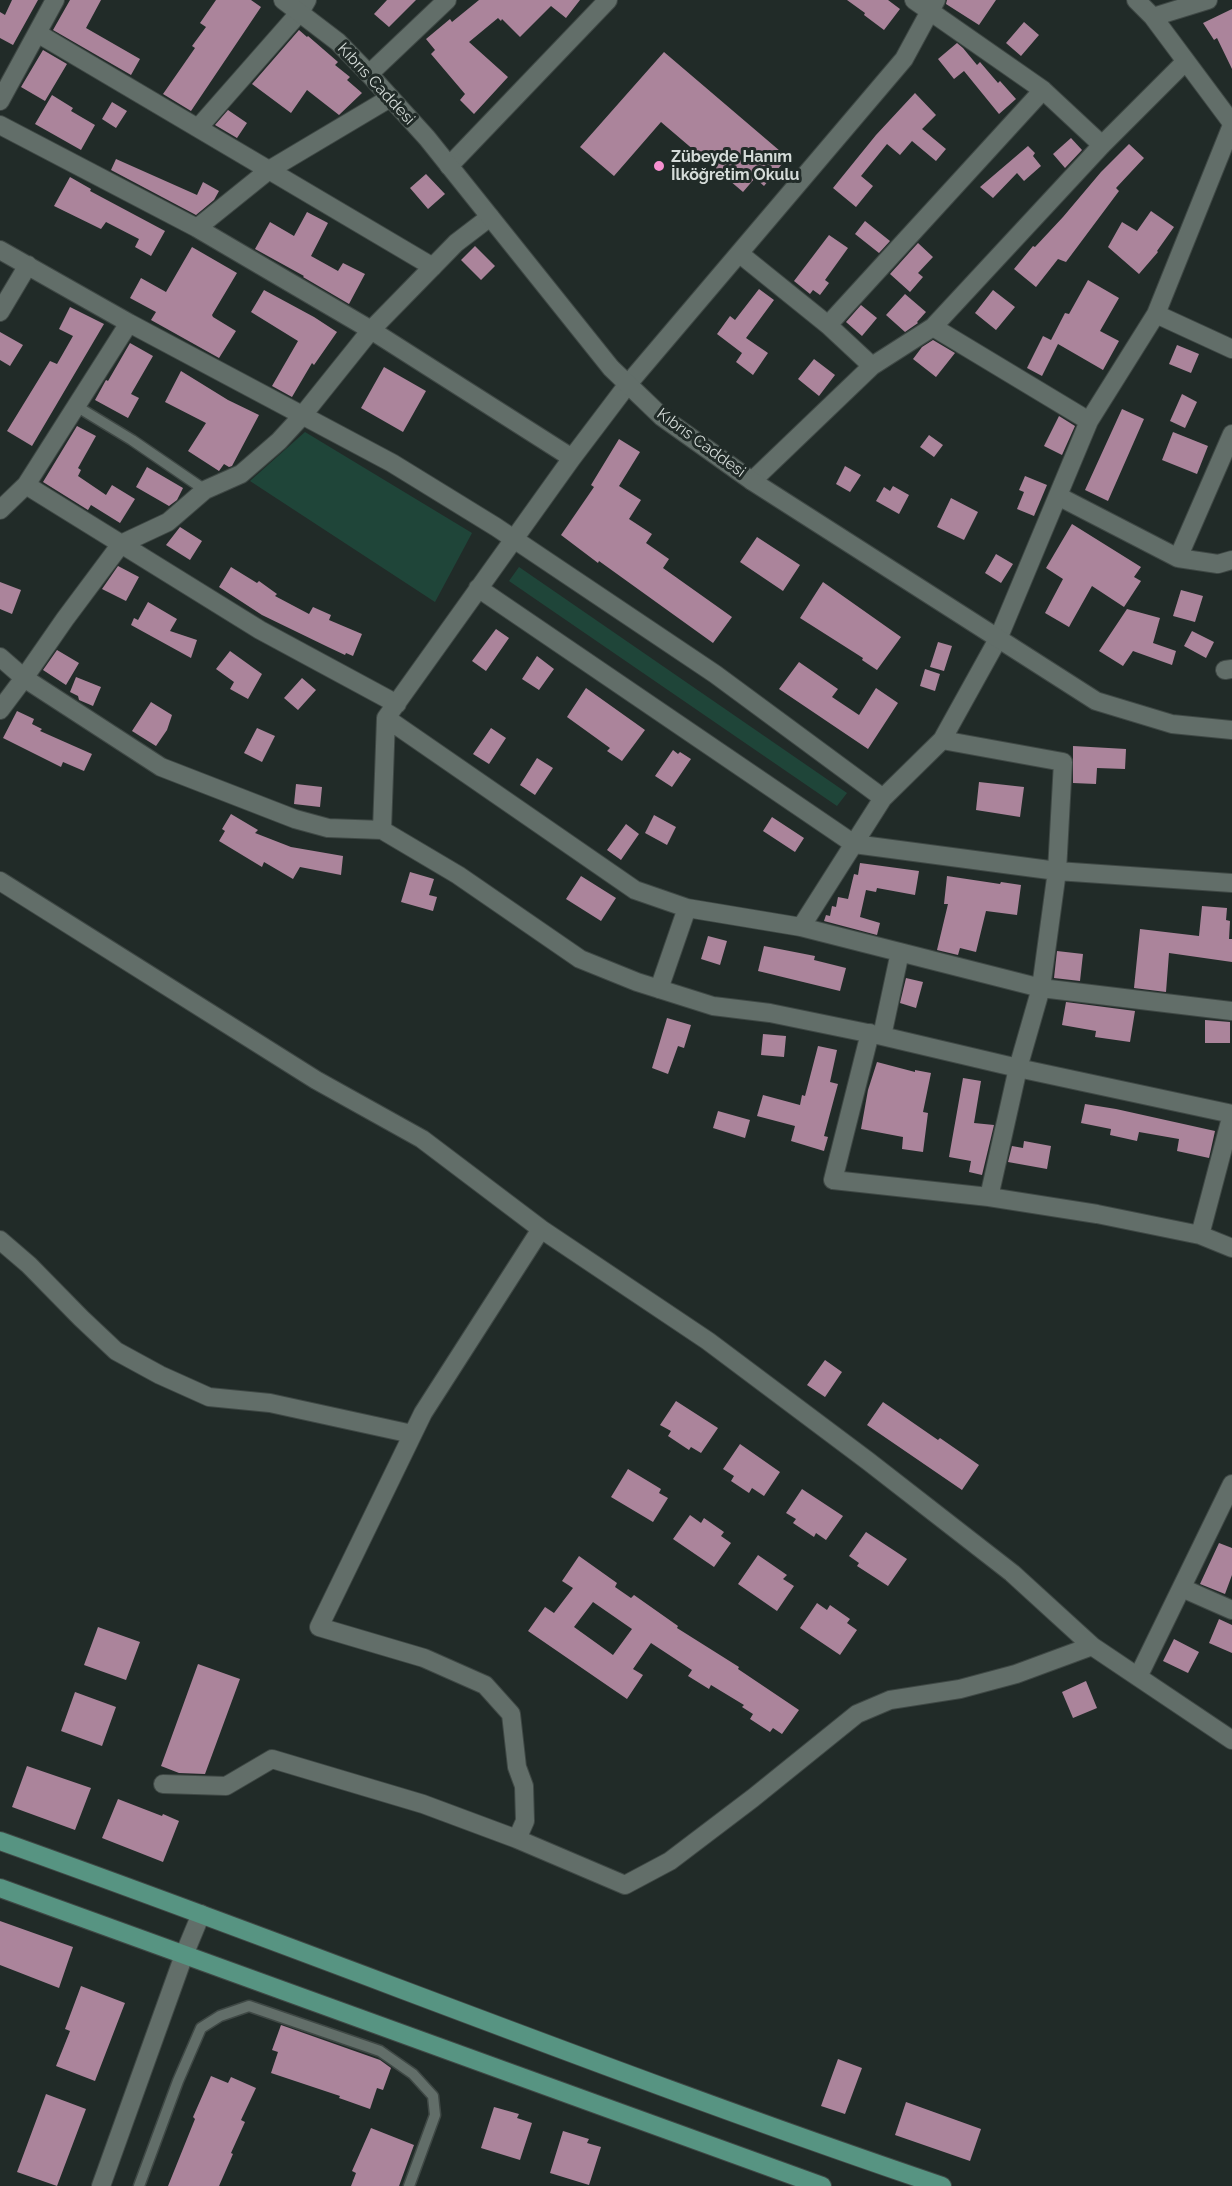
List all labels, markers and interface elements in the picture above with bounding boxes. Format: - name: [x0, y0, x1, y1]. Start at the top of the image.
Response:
- street label: Kıbrıs Caddesi: [333, 39, 419, 129]
- place label: Zübeyde Hanım İlköğretim Okulu: [671, 147, 799, 185]
- marker: Zübeyde Hanım İlköğretim Okulu: [652, 159, 666, 173]
- street label: Kıbrıs Caddesi: [653, 404, 749, 482]

